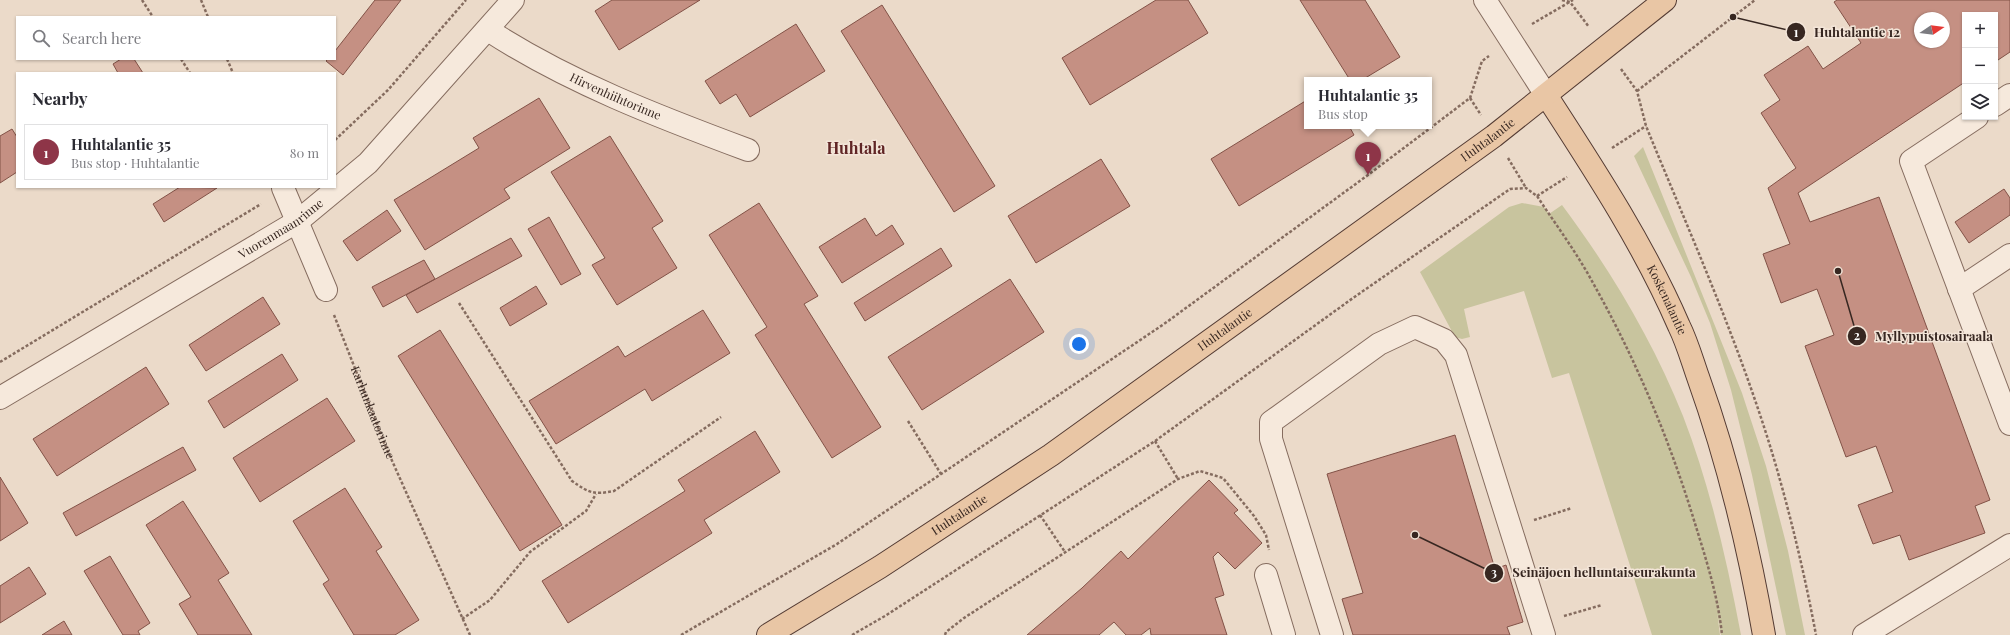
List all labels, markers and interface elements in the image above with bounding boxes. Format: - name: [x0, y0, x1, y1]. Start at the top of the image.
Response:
- north arrow: [1914, 12, 1950, 48]
- map controls: [1962, 12, 1998, 120]
- button: +: [1962, 12, 1998, 48]
- search box: [16, 16, 336, 60]
- callout: Huhtalantie 12: [1786, 20, 1908, 45]
- text: Huhtalantie 12: [1814, 23, 1900, 40]
- text: 1: [1794, 24, 1799, 40]
- icon: search: [30, 27, 52, 49]
- text: Search here: [62, 28, 141, 48]
- button: −: [1962, 48, 1998, 84]
- street label: Hirvenhiihtorinne: [567, 69, 664, 123]
- popup: [1304, 77, 1432, 129]
- button: layers: [1962, 84, 1998, 120]
- text: Huhtalantie 35: [1318, 85, 1418, 105]
- text: Nearby: [32, 87, 87, 109]
- text: Bus stop: [1318, 105, 1368, 122]
- street label: Huhtalantie: [1457, 114, 1518, 165]
- text: Huhtalantie 35: [71, 134, 171, 154]
- district label: Huhtala: [826, 137, 886, 158]
- pin: 1: [1355, 142, 1381, 175]
- text: 1: [44, 144, 48, 161]
- text: 80 m: [290, 144, 319, 161]
- text: Bus stop · Huhtalantie: [71, 154, 200, 171]
- street label: Vuorenmaanrinne: [234, 195, 326, 262]
- street label: Koskenalantie: [1644, 262, 1691, 337]
- street label: Huhtalantie: [1194, 304, 1255, 354]
- callout: Myllypuistosairaala: [1847, 324, 2001, 349]
- text: 2: [1854, 327, 1860, 343]
- text: Myllypuistosairaala: [1875, 327, 1993, 344]
- your location: [1069, 334, 1089, 354]
- street label: Karhunkaatorinne: [348, 363, 399, 461]
- street label: Huhtalantie: [928, 490, 990, 538]
- callout: Seinäjoen helluntaiseurakunta: [1484, 560, 1704, 585]
- text: Seinäjoen helluntaiseurakunta: [1512, 563, 1696, 580]
- text: 3: [1491, 564, 1497, 580]

